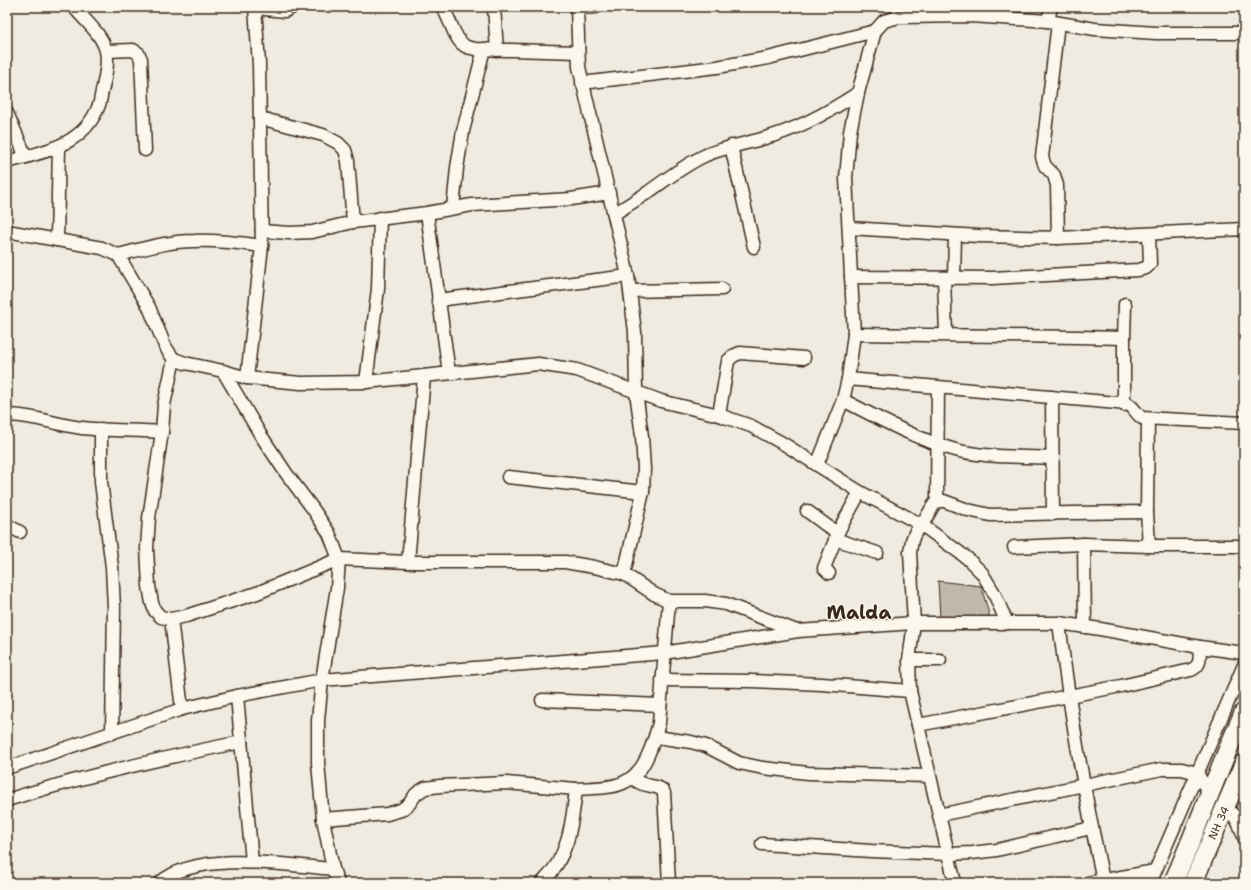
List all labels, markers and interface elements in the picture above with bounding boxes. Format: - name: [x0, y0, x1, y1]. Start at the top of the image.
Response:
- district label: Malda: [827, 600, 891, 625]
- street label: NH 34: [1205, 804, 1233, 842]

